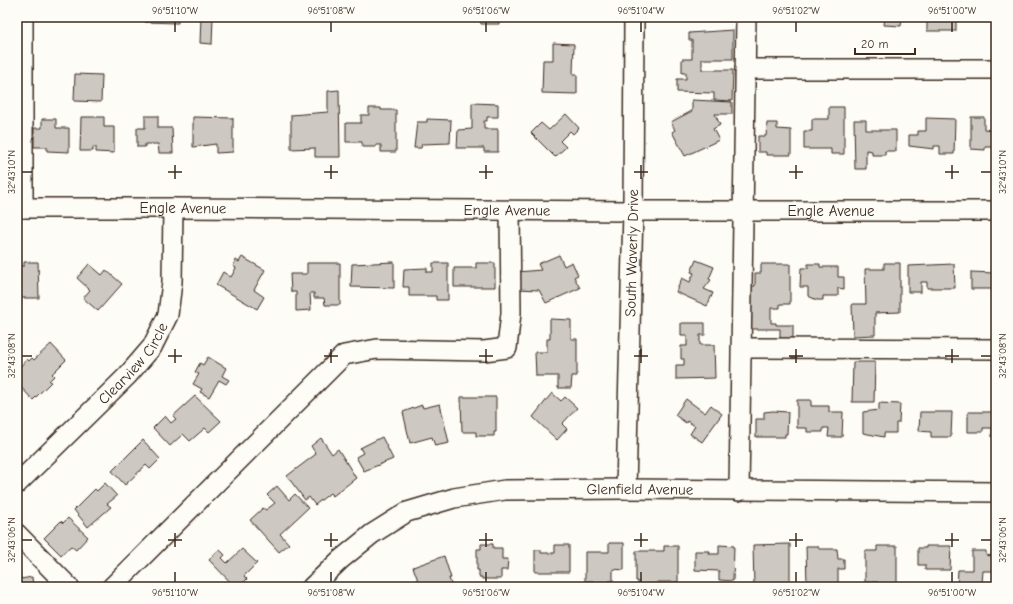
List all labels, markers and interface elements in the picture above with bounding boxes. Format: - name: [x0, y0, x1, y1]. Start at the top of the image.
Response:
- text: 96°51'10"W: [152, 5, 198, 17]
- text: 96°51'08"W: [307, 5, 355, 17]
- text: 96°51'06"W: [462, 5, 510, 17]
- text: 96°51'04"W: [618, 5, 665, 17]
- text: 96°51'02"W: [772, 5, 820, 17]
- text: 96°51'00"W: [928, 5, 976, 17]
- scale bar: [855, 30, 915, 56]
- text: 20 m: [861, 37, 889, 51]
- text: 32°43'10"N: [6, 150, 18, 194]
- text: 32°43'10"N: [997, 150, 1009, 194]
- street label: South Waverly Drive: [621, 189, 642, 317]
- street label: Engle Avenue: [140, 199, 227, 217]
- street label: Engle Avenue: [464, 201, 551, 219]
- street label: Engle Avenue: [788, 202, 875, 220]
- street label: Clearview Circle: [94, 319, 172, 408]
- text: 32°43'08"N: [6, 333, 18, 379]
- text: 32°43'08"N: [997, 333, 1009, 379]
- street label: Glenfield Avenue: [586, 480, 694, 499]
- text: 32°43'06"N: [6, 517, 18, 563]
- text: 32°43'06"N: [997, 517, 1009, 563]
- text: 96°51'10"W: [152, 587, 198, 599]
- text: 96°51'08"W: [307, 587, 355, 599]
- text: 96°51'06"W: [462, 587, 510, 599]
- text: 96°51'04"W: [618, 587, 665, 599]
- text: 96°51'02"W: [772, 587, 820, 599]
- text: 96°51'00"W: [928, 587, 976, 599]

